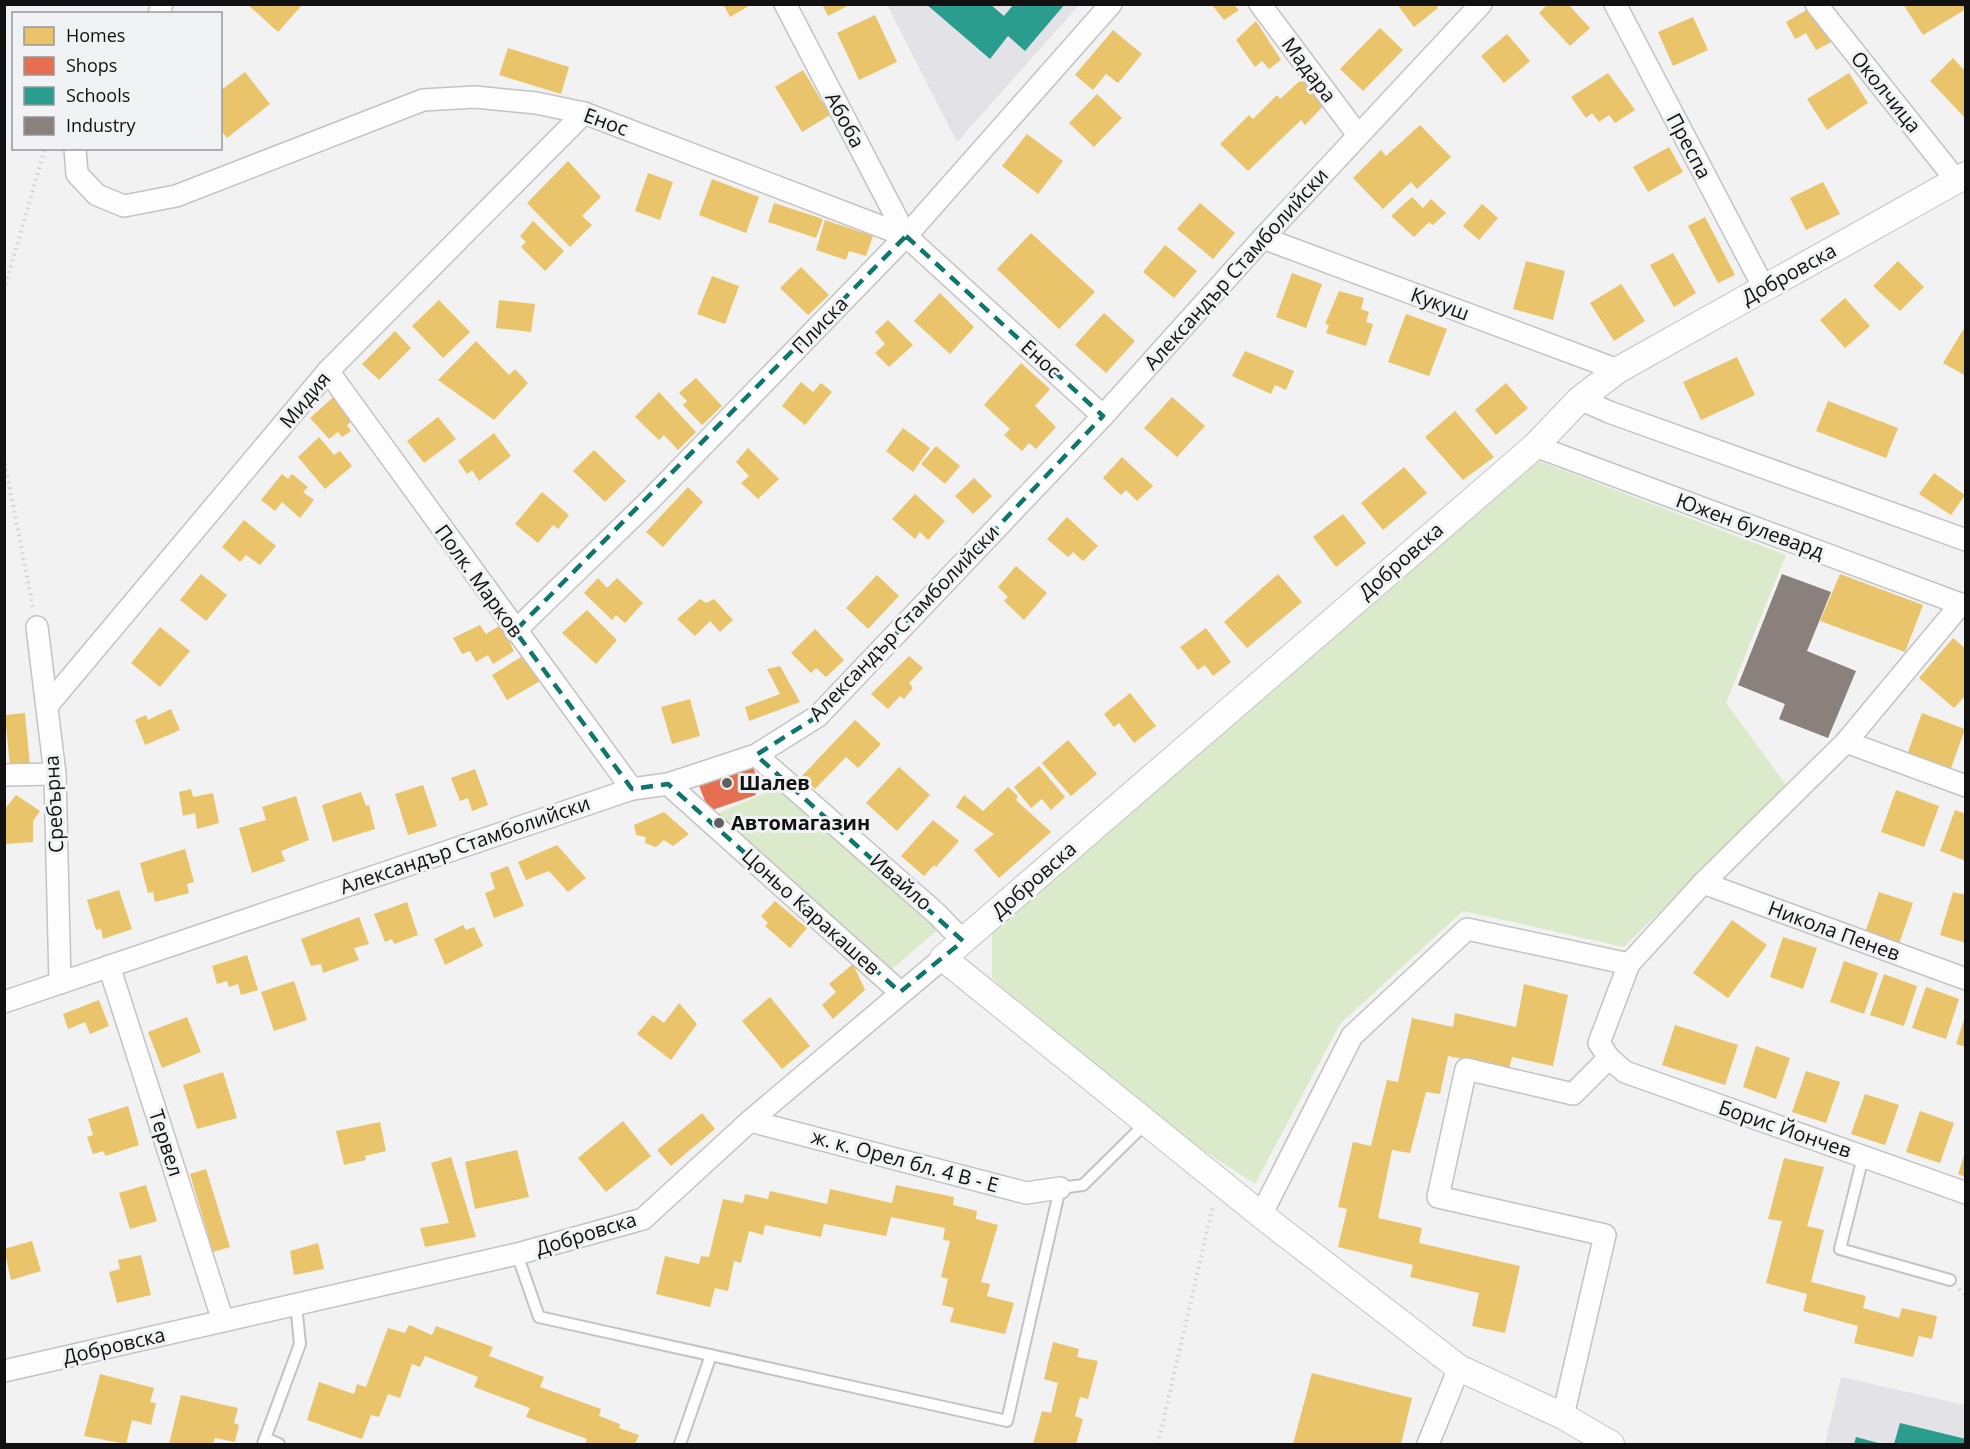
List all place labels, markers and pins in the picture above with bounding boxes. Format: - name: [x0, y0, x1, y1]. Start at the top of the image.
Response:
- place label: Шалев: [739, 769, 810, 796]
- marker: Шалев: [720, 776, 734, 790]
- place label: Автомагазин: [731, 809, 870, 836]
- marker: Автомагазин: [712, 816, 726, 830]

